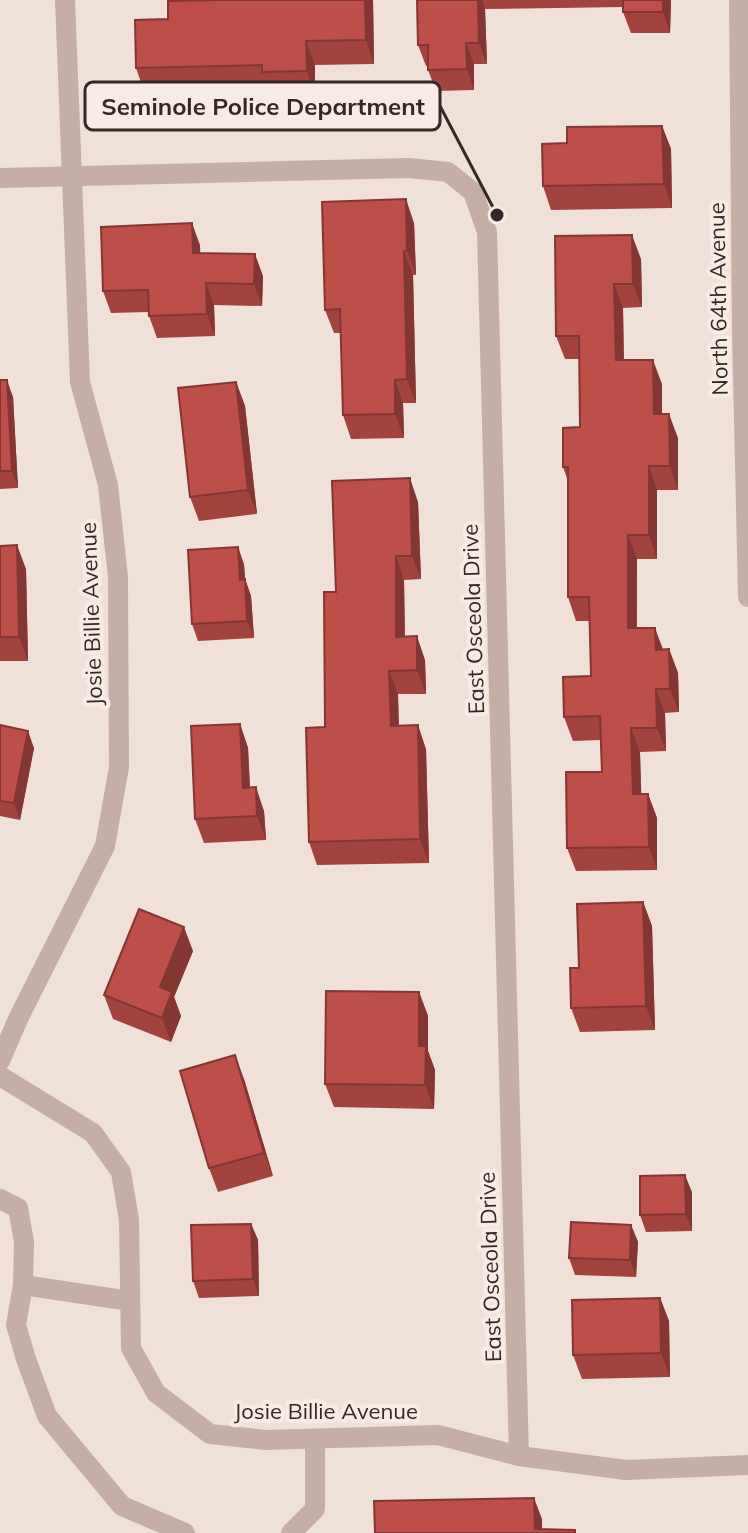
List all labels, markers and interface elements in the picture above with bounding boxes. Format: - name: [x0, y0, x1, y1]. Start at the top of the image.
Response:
- callout: Seminole Police Department: [85, 82, 440, 130]
- text: Seminole Police Department: [101, 91, 425, 121]
- street label: North 64th Avenue: [702, 202, 734, 396]
- street label: Josie Billie Avenue: [74, 522, 108, 706]
- street label: East Osceola Drive: [456, 523, 490, 715]
- street label: East Osceola Drive: [473, 1171, 507, 1363]
- street label: Josie Billie Avenue: [234, 1397, 418, 1425]

